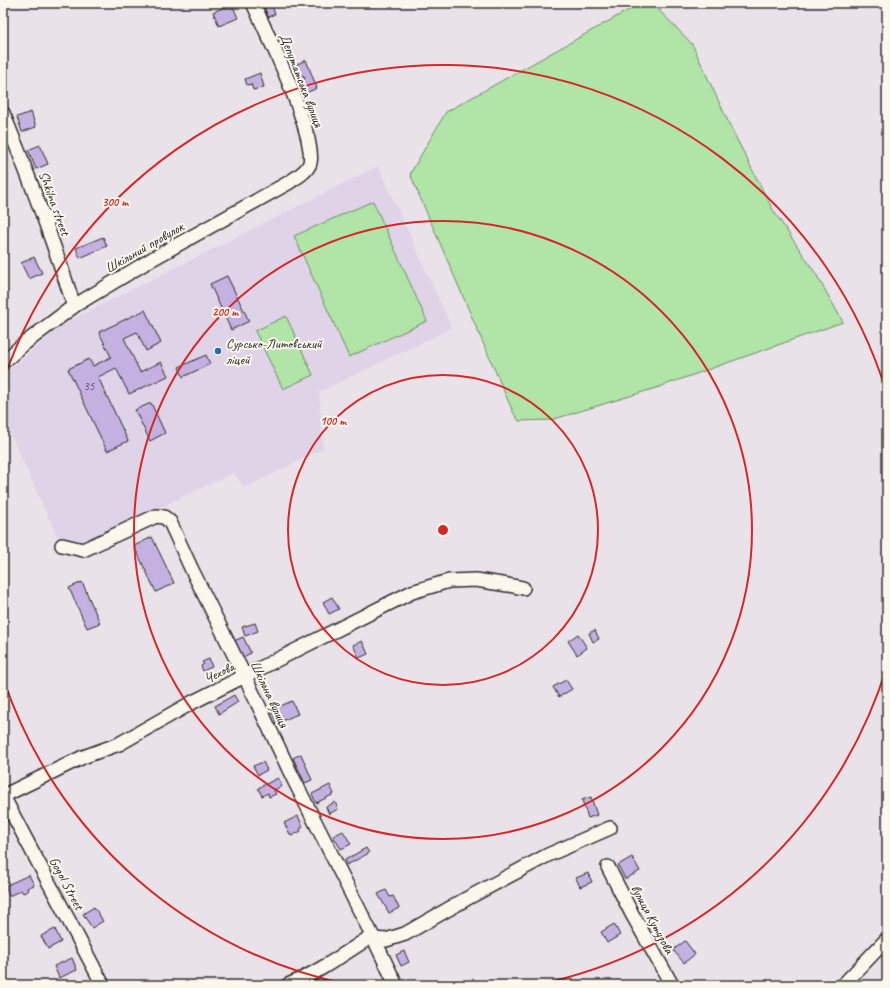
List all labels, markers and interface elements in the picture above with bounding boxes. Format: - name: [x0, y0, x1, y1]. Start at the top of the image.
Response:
- street label: Депутатська вулиця: [276, 31, 328, 130]
- street label: Shkilna street: [35, 169, 74, 239]
- text: 300 m: [102, 194, 129, 210]
- street label: Шкільний провулок: [102, 217, 188, 277]
- text: 200 m: [212, 304, 239, 320]
- place label: Сурсько-Литовський ліцей: [226, 335, 323, 368]
- marker: Сурсько-Литовський ліцей: [213, 346, 223, 356]
- house number: 35: [84, 378, 95, 394]
- text: 100 m: [320, 413, 347, 429]
- centre of rings: [436, 523, 450, 537]
- street label: Чехова: [201, 657, 238, 687]
- street label: Шкільна вулиця: [247, 658, 293, 731]
- street label: Gogol Street: [46, 854, 88, 914]
- street label: вулиця Кутузова: [627, 882, 678, 958]

